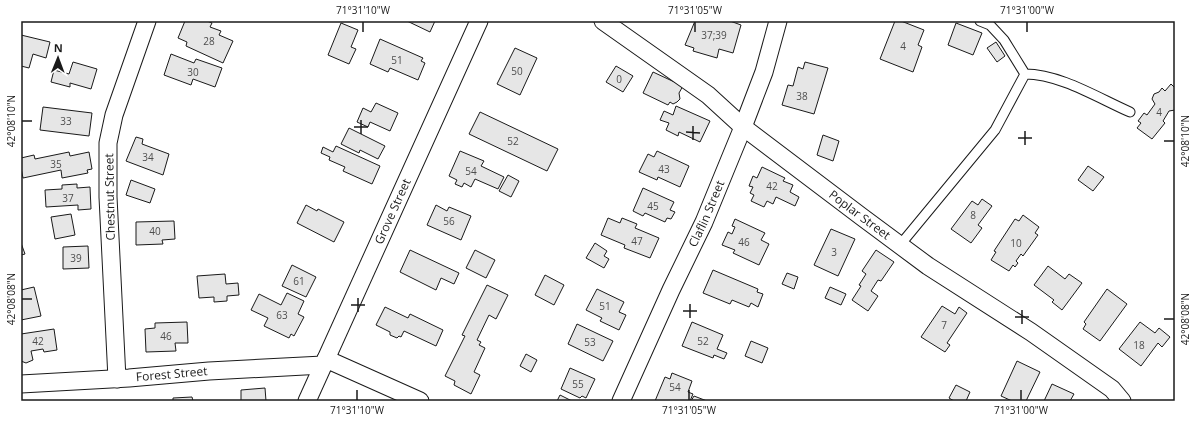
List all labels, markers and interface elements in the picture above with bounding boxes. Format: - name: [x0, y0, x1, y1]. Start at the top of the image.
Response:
- text: 71°31'10"W: [336, 3, 391, 17]
- text: 71°31'05"W: [668, 3, 723, 17]
- text: 71°31'00"W: [1000, 3, 1055, 17]
- house number: 37;39: [701, 28, 727, 42]
- house number: 28: [203, 34, 215, 48]
- north arrow: [38, 38, 78, 78]
- house number: 4: [900, 39, 906, 53]
- text: N: [54, 40, 63, 55]
- house number: 51: [391, 53, 403, 67]
- house number: 50: [511, 64, 523, 78]
- house number: 30: [187, 65, 199, 79]
- house number: 0: [616, 72, 622, 86]
- house number: 38: [796, 89, 808, 103]
- text: 42°08'10"N: [4, 95, 18, 147]
- house number: 4: [1156, 105, 1162, 119]
- house number: 33: [60, 114, 72, 128]
- text: 42°08'10"N: [1178, 115, 1192, 167]
- house number: 52: [507, 134, 519, 148]
- house number: 34: [142, 150, 154, 164]
- street label: Chestnut Street: [100, 153, 119, 241]
- house number: 35: [50, 157, 62, 171]
- house number: 43: [658, 162, 670, 176]
- house number: 54: [465, 164, 477, 178]
- street label: Grove Street: [370, 176, 415, 247]
- street label: Claflin Street: [684, 178, 728, 250]
- house number: 42: [766, 179, 778, 193]
- street label: Poplar Street: [826, 186, 894, 243]
- house number: 37: [62, 191, 74, 205]
- house number: 45: [647, 199, 659, 213]
- house number: 8: [970, 208, 976, 222]
- house number: 56: [443, 214, 455, 228]
- house number: 40: [149, 224, 161, 238]
- house number: 47: [631, 234, 643, 248]
- house number: 46: [738, 235, 750, 249]
- house number: 10: [1010, 236, 1022, 250]
- house number: 3: [831, 245, 837, 259]
- house number: 39: [70, 251, 82, 265]
- text: 42°08'08"N: [4, 273, 18, 325]
- house number: 61: [293, 274, 305, 288]
- text: 42°08'08"N: [1178, 293, 1192, 345]
- house number: 51: [599, 299, 611, 313]
- house number: 63: [276, 308, 288, 322]
- house number: 7: [941, 318, 947, 332]
- house number: 46: [160, 329, 172, 343]
- house number: 42: [32, 334, 44, 348]
- house number: 52: [697, 334, 709, 348]
- house number: 53: [584, 335, 596, 349]
- house number: 18: [1133, 338, 1145, 352]
- street label: Forest Street: [135, 362, 208, 385]
- house number: 55: [572, 377, 584, 391]
- house number: 54: [669, 380, 681, 394]
- text: 71°31'10"W: [330, 403, 385, 417]
- text: 71°31'05"W: [662, 403, 717, 417]
- text: 71°31'00"W: [994, 403, 1049, 417]

